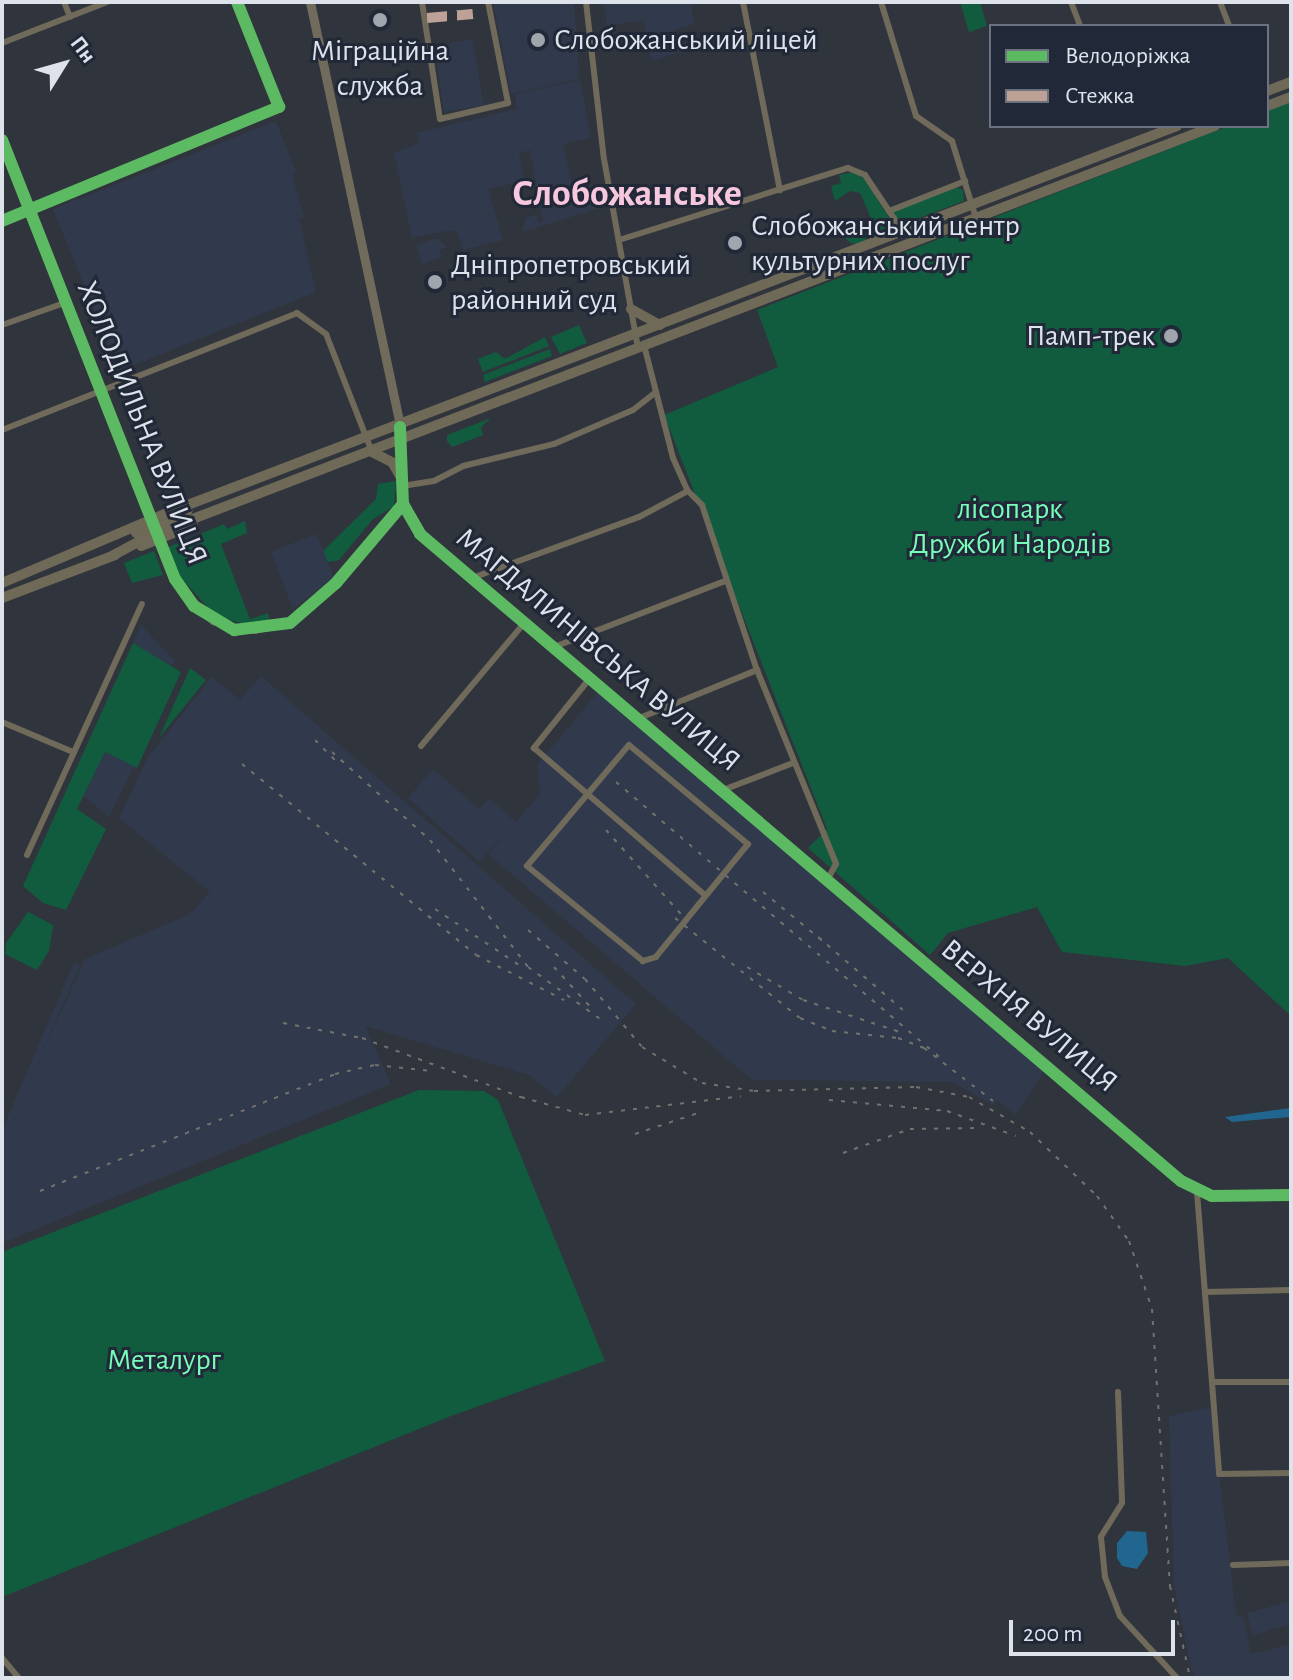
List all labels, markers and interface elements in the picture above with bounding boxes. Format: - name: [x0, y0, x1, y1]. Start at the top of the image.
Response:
- marker: Міграційна служба: [371, 11, 389, 29]
- place label: Слобожанський ліцей: [554, 22, 818, 58]
- north arrow: [24, 24, 104, 104]
- legend: [989, 24, 1269, 128]
- marker: Слобожанський ліцей: [529, 31, 547, 49]
- text: Пн: [66, 32, 100, 67]
- place label: Міграційна служба: [311, 33, 449, 104]
- text: Велодоріжка: [1065, 44, 1190, 68]
- text: Стежка: [1065, 84, 1134, 108]
- district label: Слобожанське: [512, 172, 742, 218]
- place label: Слобожанський центр культурних послуг: [751, 208, 1020, 278]
- marker: Слобожанський центр культурних послуг: [726, 234, 744, 252]
- place label: Дніпропетровський районний суд: [451, 247, 691, 318]
- marker: Дніпропетровський районний суд: [426, 273, 444, 291]
- street label: ХОЛОДИЛЬНА ВУЛИЦЯ: [69, 276, 215, 570]
- place label: Памп-трек: [1026, 318, 1155, 354]
- marker: Памп-трек: [1162, 327, 1180, 345]
- park label: лісопарк Дружби Народів: [909, 491, 1111, 562]
- street label: МАГДАЛИНІВСЬКА ВУЛИЦЯ: [448, 520, 748, 780]
- street label: ВЕРХНЯ ВУЛИЦЯ: [933, 932, 1125, 1100]
- park label: Металург: [107, 1342, 221, 1378]
- scale bar: [1013, 1604, 1179, 1654]
- text: 200 m: [1023, 1622, 1082, 1646]

